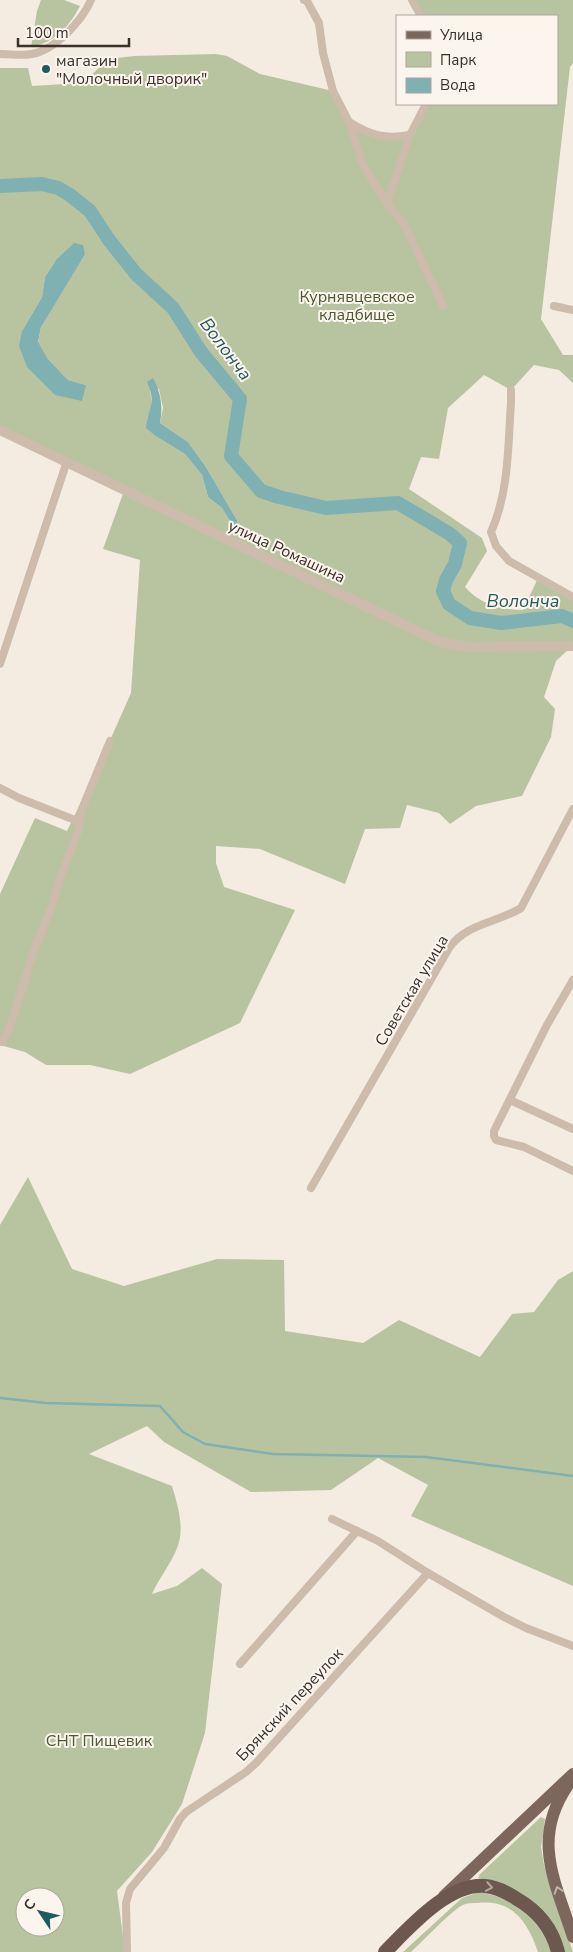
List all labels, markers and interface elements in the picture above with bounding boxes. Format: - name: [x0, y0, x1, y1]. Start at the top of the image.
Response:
- scale bar: [18, 15, 129, 47]
- legend: [396, 15, 558, 105]
- text: 100 m: [25, 23, 69, 43]
- text: Улица: [439, 25, 483, 45]
- place label: магазин "Молочный дворик": [56, 50, 207, 90]
- text: Парк: [440, 50, 476, 70]
- marker: магазин "Молочный дворик": [40, 63, 52, 75]
- text: Вода: [440, 75, 476, 95]
- park label: Курнявцевское кладбище: [299, 286, 415, 326]
- water label: Волонча: [194, 313, 258, 385]
- street label: улица Ромашина: [224, 515, 349, 589]
- water label: Волонча: [487, 589, 559, 613]
- street label: Советская улица: [370, 931, 454, 1050]
- street label: Брянский переулок: [231, 1643, 348, 1766]
- park label: СНТ Пищевик: [46, 1730, 153, 1752]
- one-way arrow: [484, 1882, 493, 1892]
- north arrow: [15, 1887, 65, 1937]
- one-way arrow: [554, 1887, 564, 1895]
- text: С: [19, 1895, 41, 1914]

